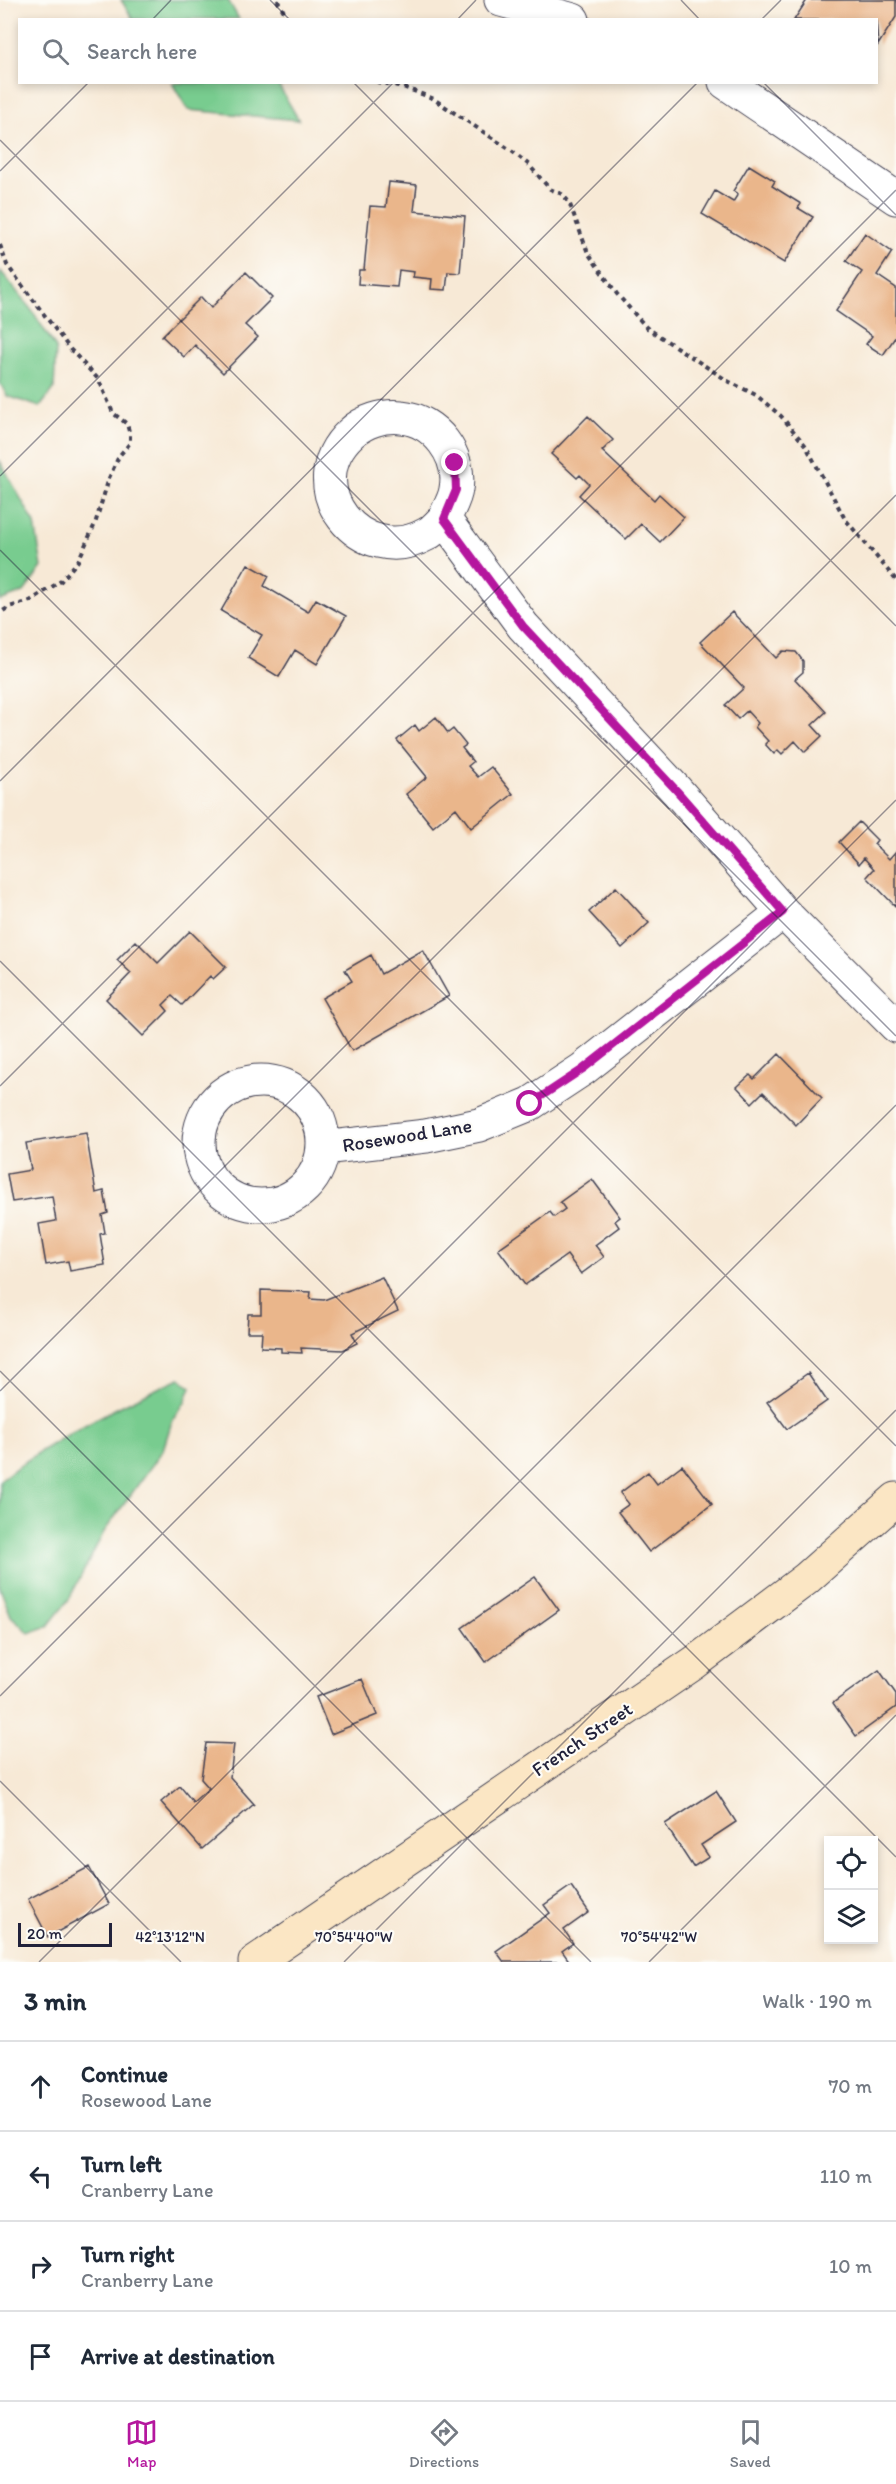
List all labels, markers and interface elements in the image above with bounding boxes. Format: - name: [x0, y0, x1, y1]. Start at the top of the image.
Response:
- search box: [18, 18, 878, 84]
- icon: search: [39, 35, 72, 68]
- text: Search here: [87, 38, 197, 65]
- route end: [441, 449, 467, 475]
- route start: [516, 1090, 542, 1116]
- street label: Rosewood Lane: [340, 1113, 474, 1157]
- street label: French Street: [527, 1697, 637, 1781]
- map controls: [824, 1836, 878, 1944]
- button: locate: [824, 1836, 878, 1890]
- button: layers: [824, 1890, 878, 1944]
- scale bar: [18, 1920, 112, 1948]
- text: 20 m: [27, 1924, 62, 1943]
- text: 42°13'12"N: [135, 1928, 205, 1946]
- text: 70°54'40"W: [315, 1928, 393, 1946]
- text: 70°54'42"W: [621, 1928, 697, 1946]
- text: 3 min: [24, 1985, 86, 2017]
- text: Walk · 190 m: [762, 1989, 872, 2013]
- text: Continue: [81, 2061, 168, 2088]
- icon: ahead: [24, 2070, 57, 2103]
- text: 70 m: [828, 2074, 872, 2098]
- text: Rosewood Lane: [81, 2088, 212, 2112]
- text: Turn left: [81, 2151, 162, 2178]
- icon: left: [24, 2160, 57, 2193]
- text: 110 m: [820, 2164, 872, 2188]
- text: Cranberry Lane: [81, 2178, 213, 2202]
- text: Turn right: [81, 2241, 175, 2268]
- icon: right: [24, 2250, 57, 2283]
- text: 10 m: [829, 2254, 872, 2278]
- text: Cranberry Lane: [81, 2268, 213, 2292]
- icon: arrive: [24, 2340, 57, 2373]
- text: Arrive at destination: [81, 2343, 275, 2370]
- tab: Map: [125, 2416, 158, 2471]
- tab: Directions: [409, 2416, 479, 2471]
- tab: Saved: [730, 2416, 771, 2471]

